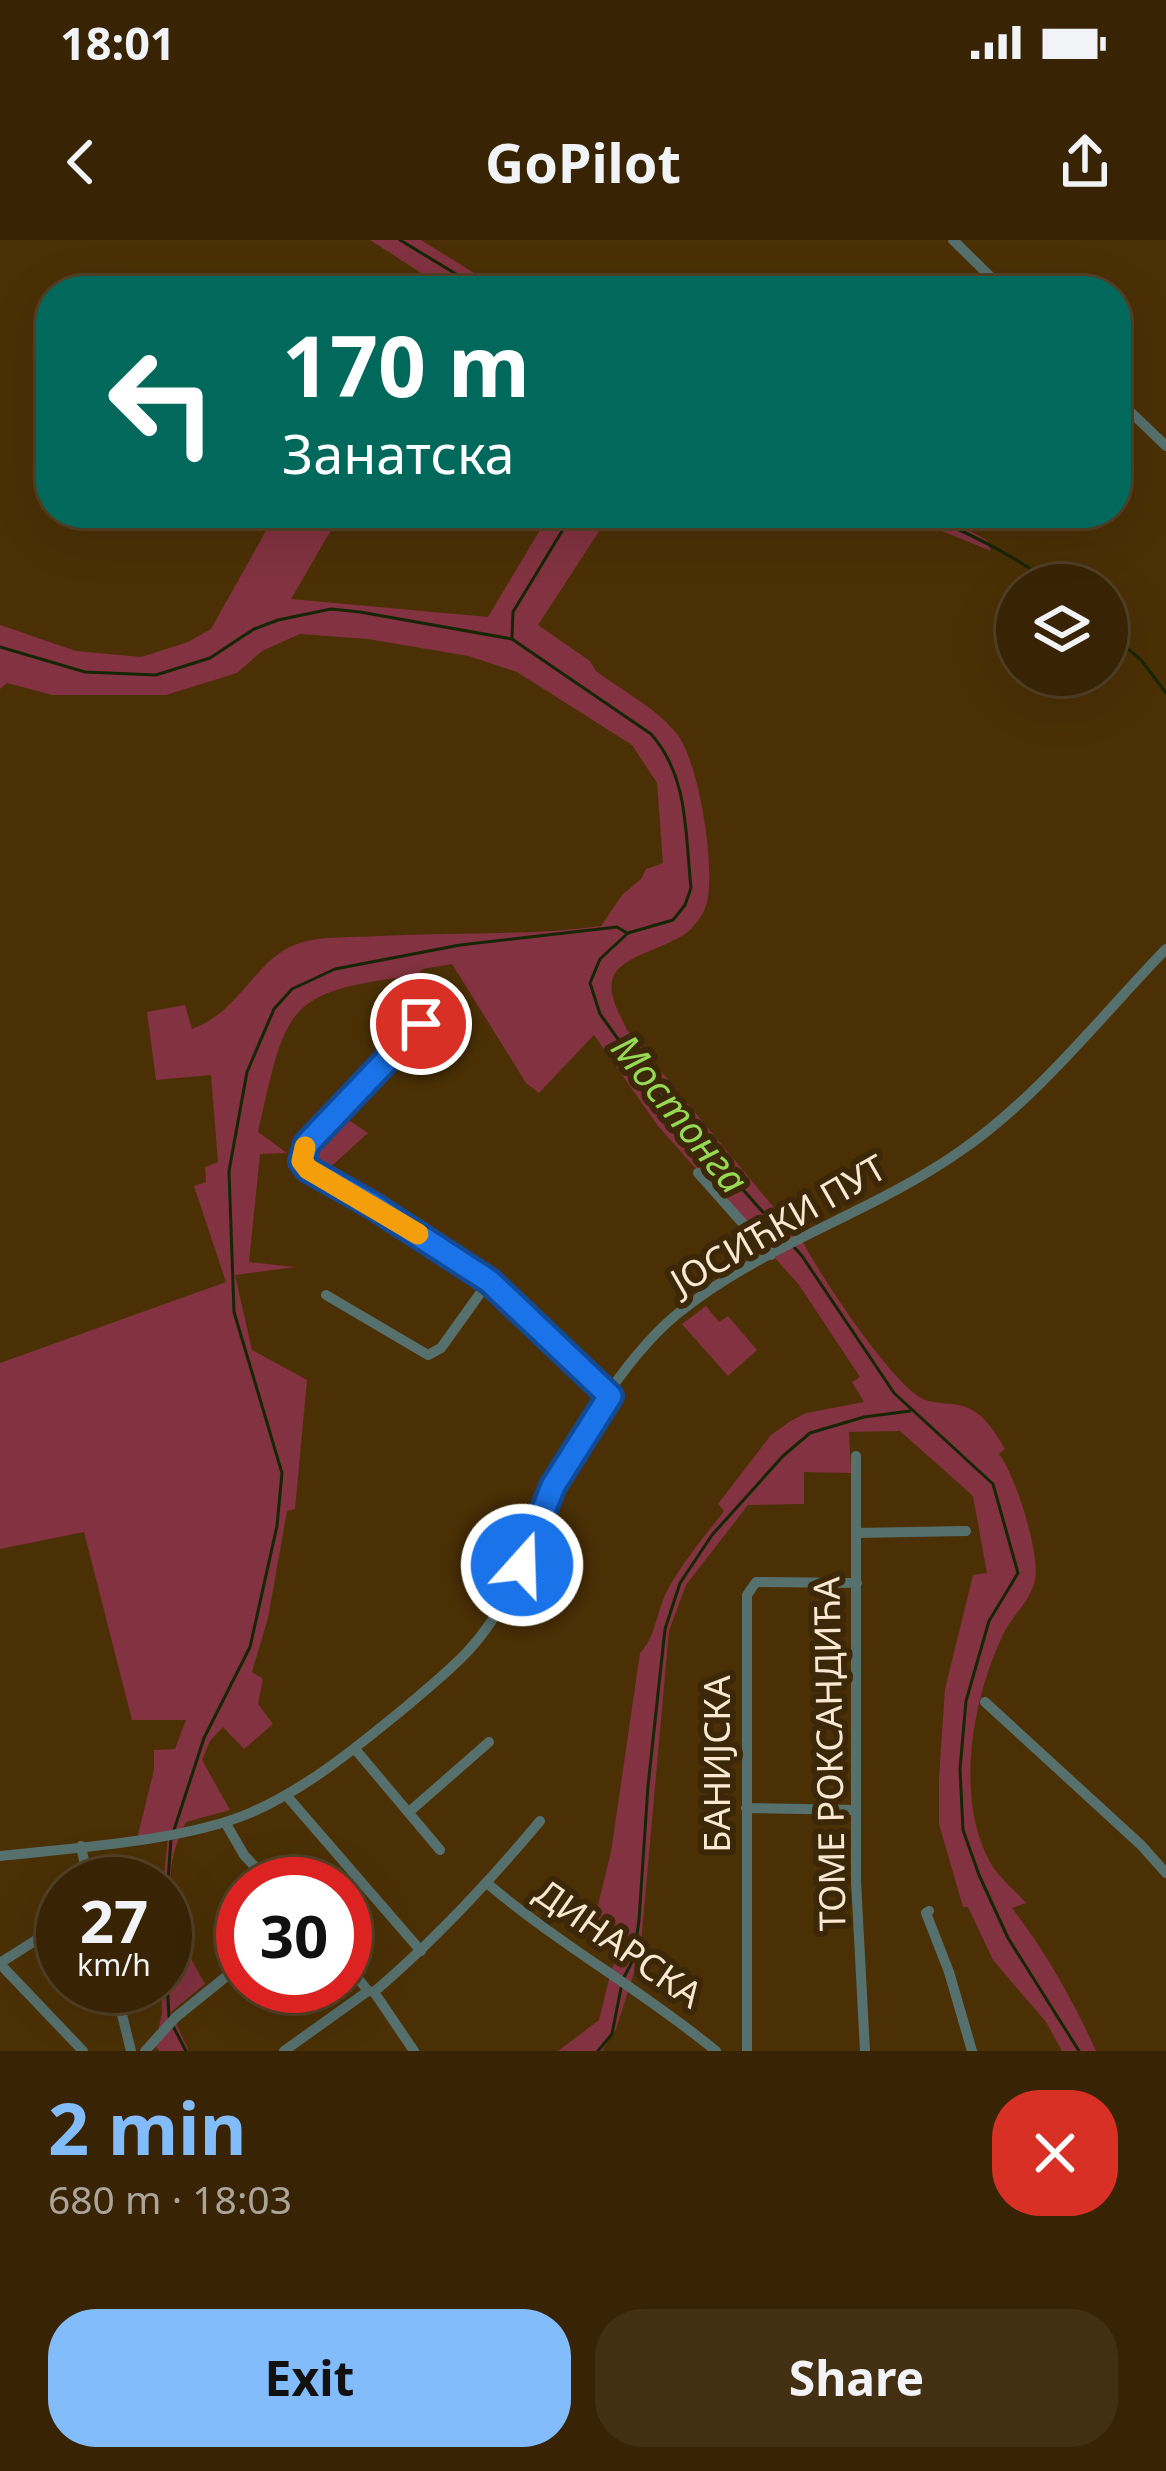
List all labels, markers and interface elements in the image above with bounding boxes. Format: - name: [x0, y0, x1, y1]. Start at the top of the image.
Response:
- text: 18:01: [60, 12, 176, 73]
- text: GoPilot: [485, 125, 681, 199]
- icon: back: [48, 129, 114, 195]
- icon: share: [1052, 129, 1118, 195]
- text: 170 m: [282, 307, 530, 422]
- icon: left: [84, 324, 240, 480]
- text: Занатска: [282, 416, 515, 490]
- map controls: [996, 564, 1128, 696]
- button: layers: [996, 564, 1128, 696]
- pin: [370, 973, 472, 1075]
- icon: arrive: [388, 991, 454, 1057]
- water label: Мостонга: [601, 1023, 761, 1203]
- street label: ЈОСИЋКИ ПУТ: [659, 1143, 895, 1307]
- position arrow: [459, 1502, 585, 1628]
- street label: ТОМЕ РОКСАНДИЋА: [801, 1576, 857, 1932]
- street label: БАНИЈСКА: [692, 1675, 741, 1853]
- speed limit sign: 30: [216, 1857, 372, 2013]
- street label: ДИНАРСКА: [526, 1867, 712, 2019]
- text: 27: [80, 1879, 148, 1961]
- text: km/h: [77, 1944, 151, 1985]
- text: 2 min: [48, 2078, 246, 2176]
- button: close: [992, 2090, 1118, 2216]
- text: 680 m · 18:03: [48, 2172, 292, 2225]
- button: Exit: [48, 2309, 571, 2447]
- button: Share: [595, 2309, 1118, 2447]

